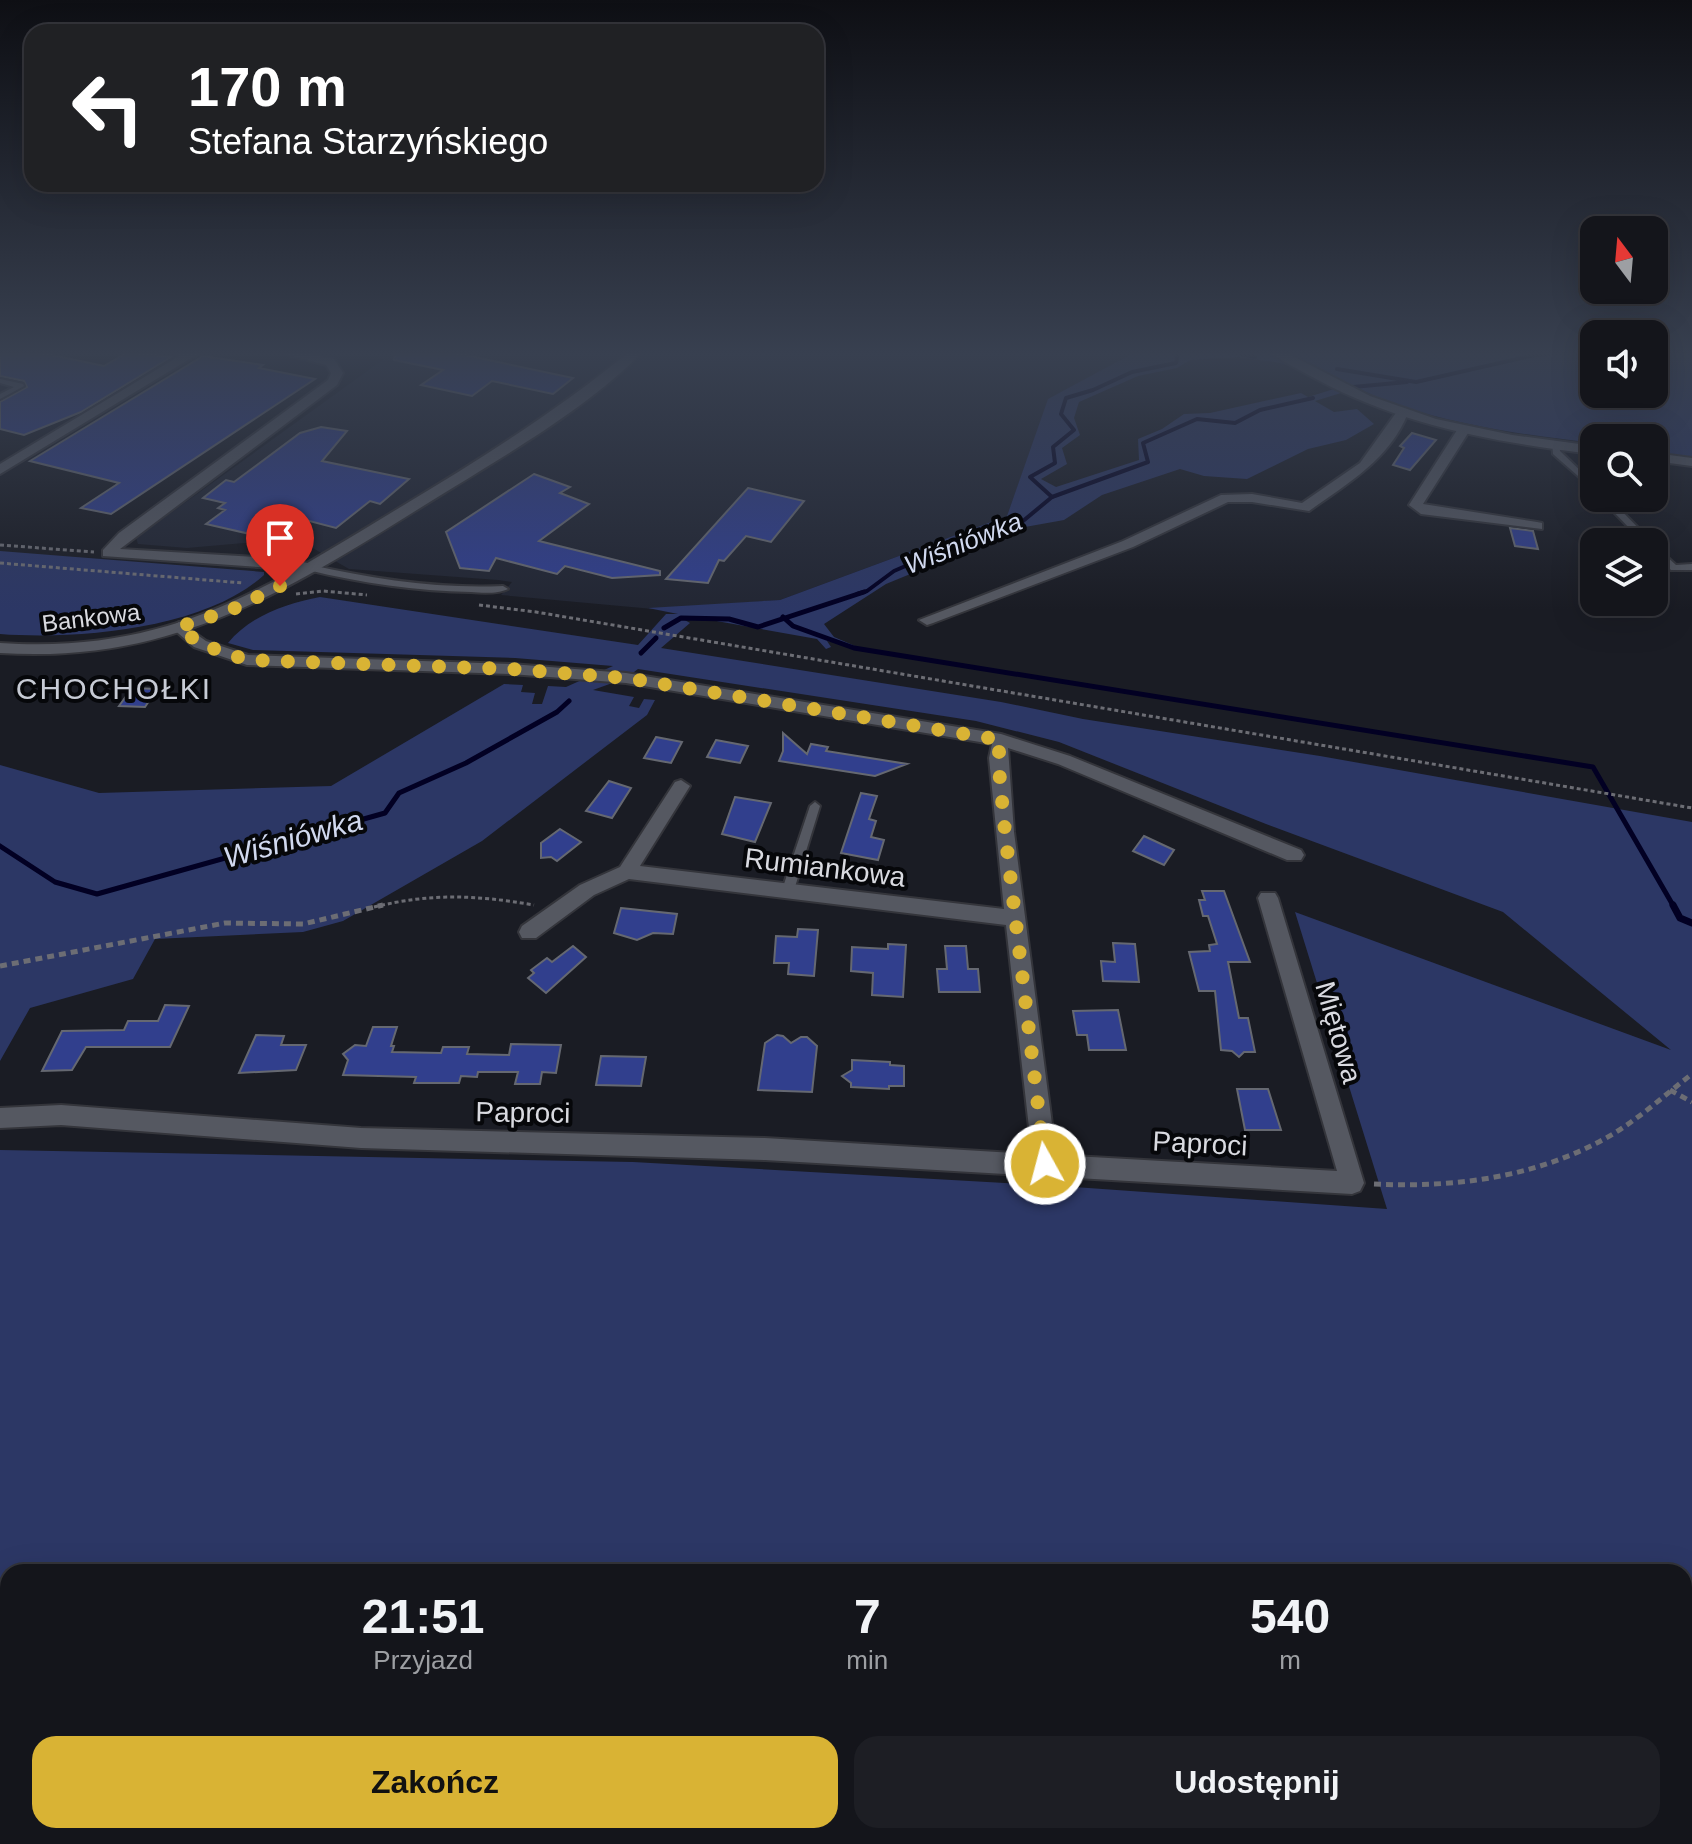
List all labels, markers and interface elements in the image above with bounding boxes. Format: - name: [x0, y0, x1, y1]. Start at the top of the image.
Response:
- text: 170 m: [188, 55, 347, 118]
- icon: left: [56, 56, 160, 160]
- text: Stefana Starzyńskiego: [188, 121, 548, 162]
- north arrow: [1580, 216, 1668, 304]
- map controls: [1580, 216, 1668, 616]
- button: sound: [1580, 320, 1668, 408]
- button: search: [1580, 424, 1668, 512]
- pin: [246, 504, 314, 586]
- water label: Wiśniówka: [900, 506, 1026, 580]
- icon: arrive: [258, 516, 302, 560]
- button: layers: [1580, 528, 1668, 616]
- street label: Bankowa: [40, 598, 142, 637]
- district label: CHOCHOŁKI: [16, 672, 212, 705]
- water label: Wiśniówka: [220, 803, 366, 874]
- street label: Rumiankowa: [743, 842, 908, 893]
- street label: Miętowa: [1309, 978, 1368, 1087]
- street label: Paproci: [475, 1096, 571, 1129]
- position arrow: [1003, 1122, 1087, 1206]
- street label: Paproci: [1152, 1126, 1248, 1161]
- text: 21:51: [362, 1590, 485, 1643]
- text: 7: [854, 1590, 881, 1643]
- text: 540: [1250, 1590, 1330, 1643]
- text: Przyjazd: [373, 1645, 473, 1675]
- text: min: [846, 1645, 888, 1675]
- text: m: [1279, 1645, 1301, 1675]
- button: Zakończ: [32, 1736, 838, 1828]
- button: Udostępnij: [854, 1736, 1660, 1828]

